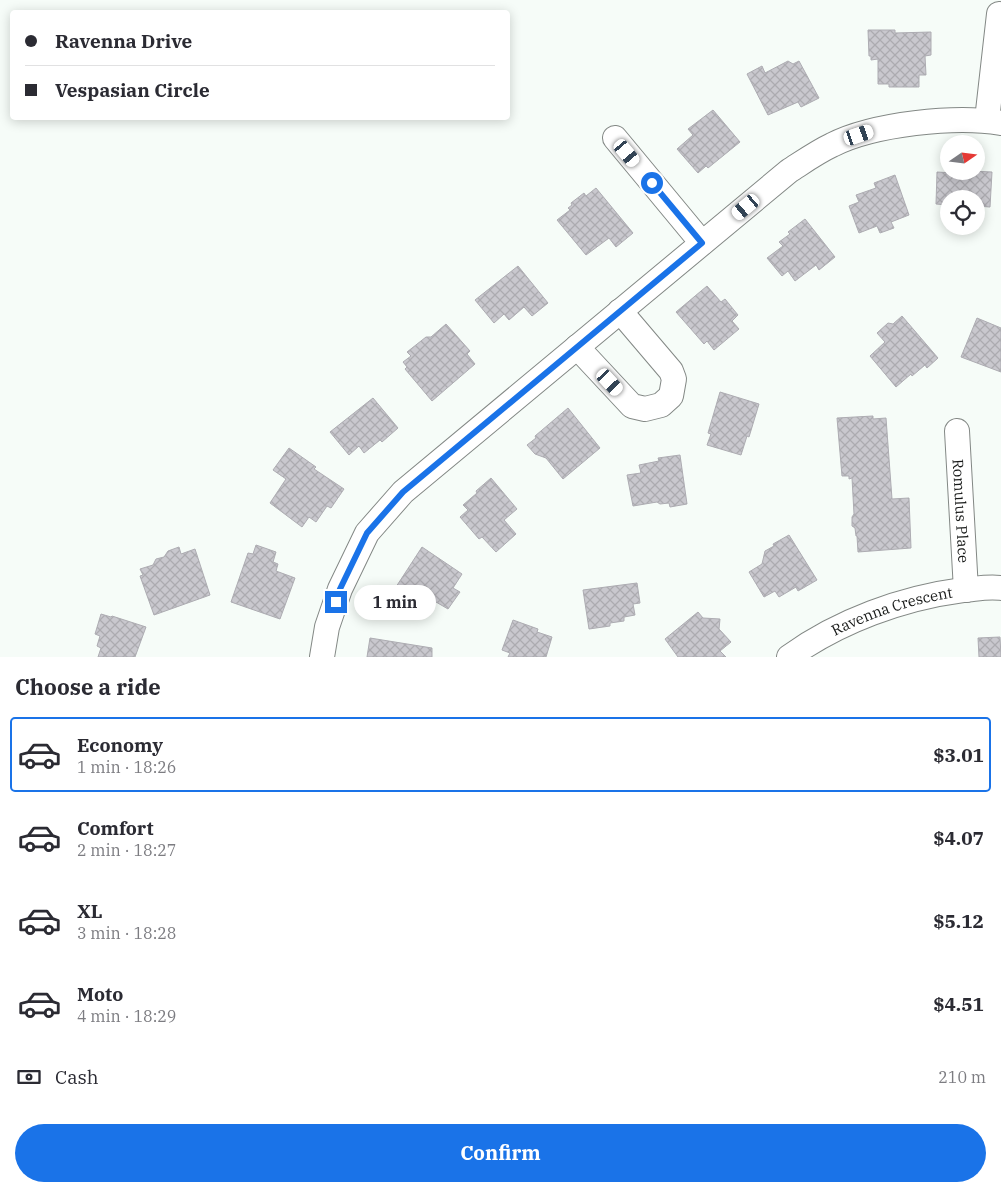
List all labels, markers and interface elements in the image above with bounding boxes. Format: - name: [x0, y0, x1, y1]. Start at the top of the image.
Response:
- text: Ravenna Drive: [55, 29, 192, 53]
- text: Vespasian Circle: [55, 78, 210, 102]
- car: [842, 123, 875, 147]
- north arrow: [940, 135, 985, 180]
- map controls: [940, 135, 985, 235]
- car: [611, 137, 642, 169]
- route start: [641, 172, 663, 194]
- button: locate: [940, 190, 985, 235]
- car: [729, 192, 762, 222]
- car: [594, 366, 625, 398]
- street label: Romulus Place: [949, 458, 974, 563]
- street label: Ravenna Crescent: [828, 582, 954, 639]
- callout: 1 min: [354, 584, 436, 620]
- route end: [325, 591, 347, 613]
- text: 1 min: [373, 592, 417, 612]
- text: Choose a ride: [15, 672, 161, 701]
- icon: car: [17, 732, 62, 777]
- text: Economy: [77, 733, 163, 757]
- text: $3.01: [933, 743, 984, 767]
- text: 1 min · 18:26: [77, 757, 176, 777]
- icon: car: [17, 815, 62, 860]
- text: Comfort: [77, 816, 154, 840]
- text: $4.07: [933, 826, 984, 850]
- text: 2 min · 18:27: [77, 840, 176, 860]
- icon: car: [17, 898, 62, 943]
- text: XL: [77, 899, 103, 923]
- text: $5.12: [933, 909, 984, 933]
- text: 3 min · 18:28: [77, 923, 176, 943]
- icon: car: [17, 981, 62, 1026]
- text: Moto: [77, 982, 123, 1006]
- text: $4.51: [933, 992, 984, 1016]
- text: 4 min · 18:29: [77, 1006, 176, 1026]
- icon: cash: [15, 1063, 43, 1091]
- text: Cash: [55, 1065, 99, 1089]
- text: 210 m: [938, 1067, 986, 1087]
- button: Confirm: [15, 1124, 986, 1182]

